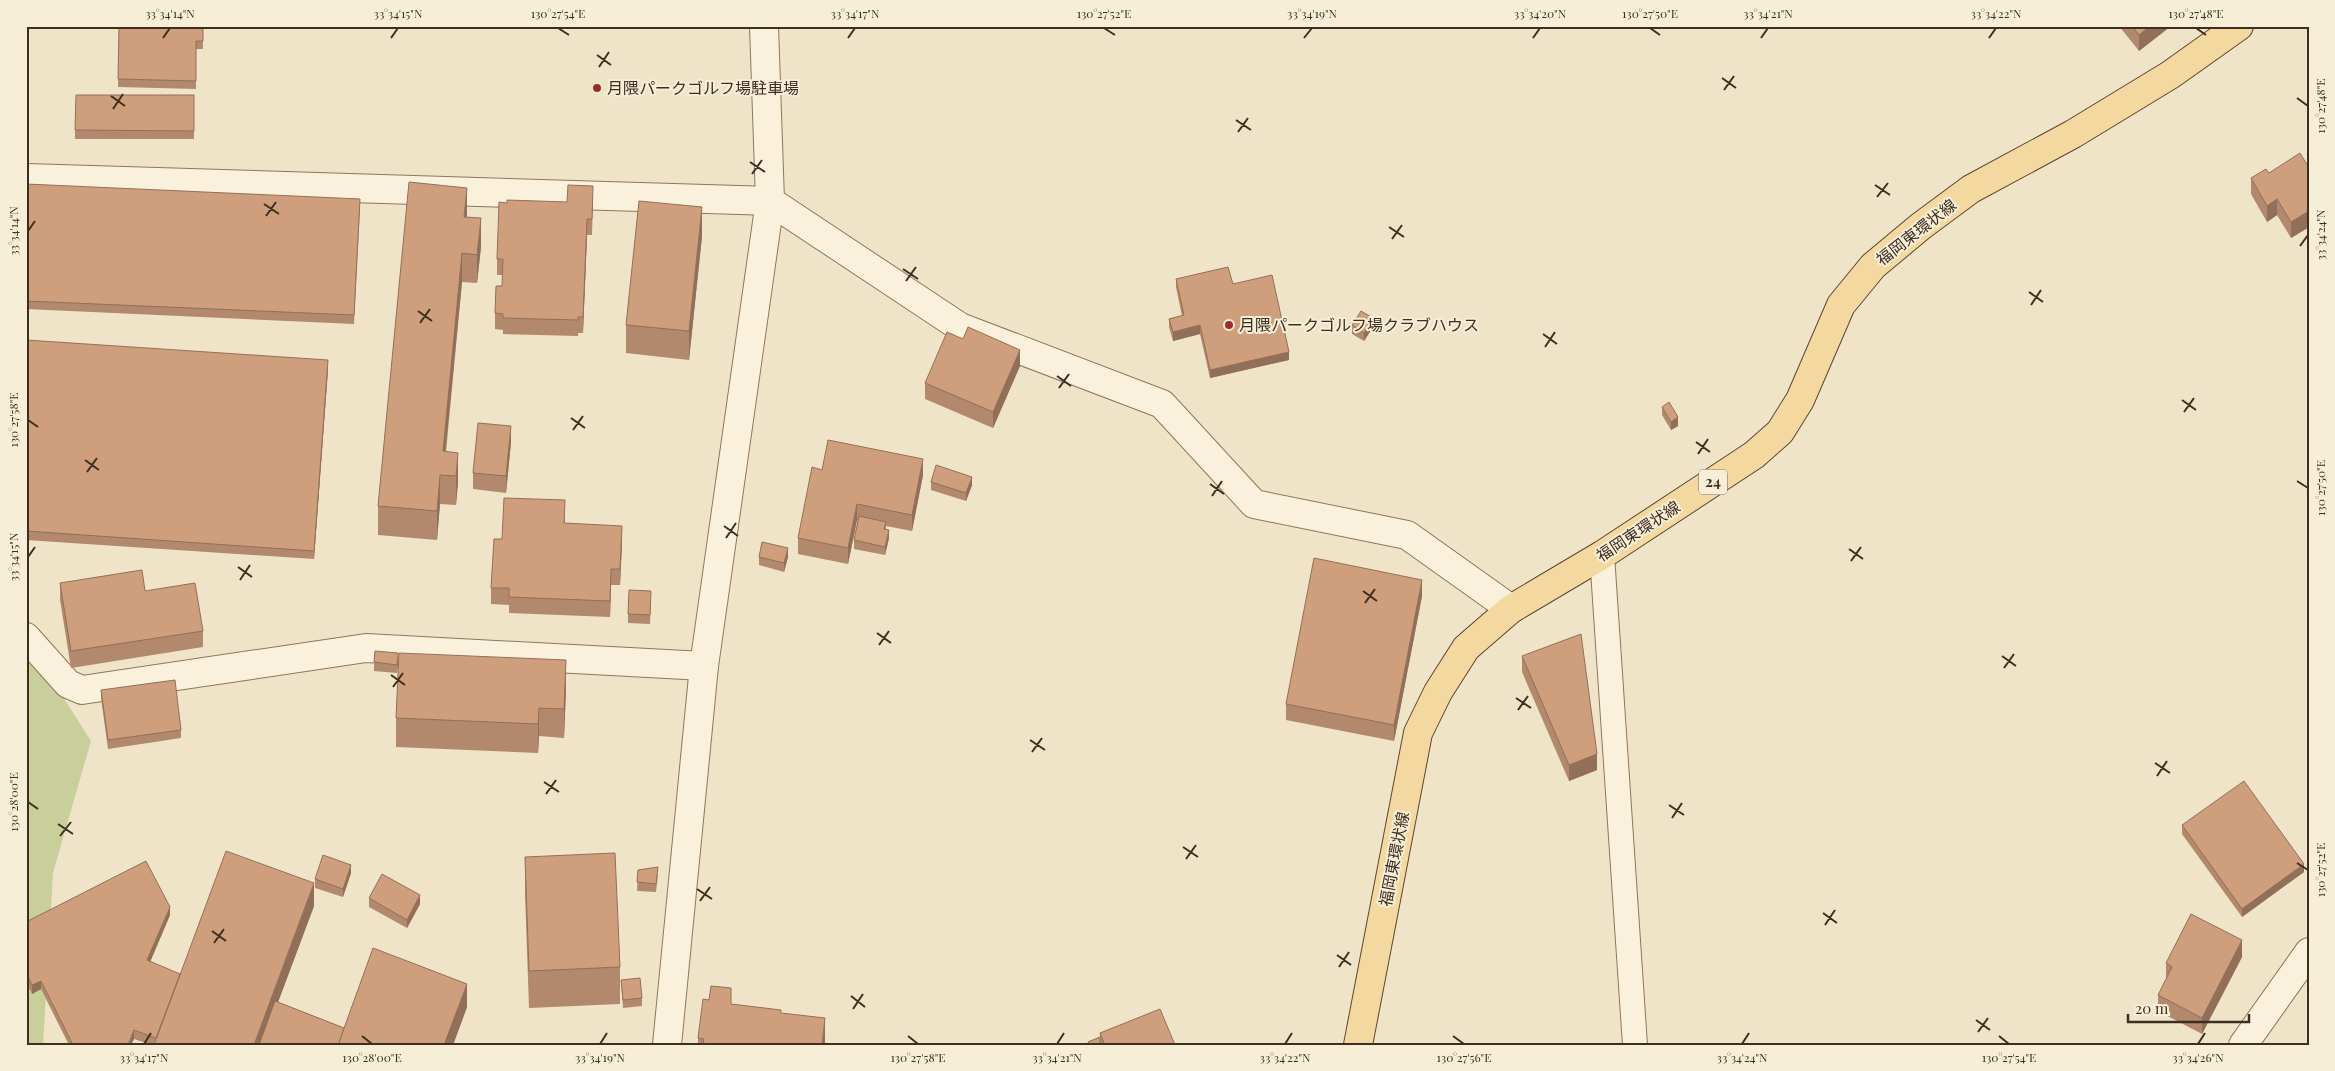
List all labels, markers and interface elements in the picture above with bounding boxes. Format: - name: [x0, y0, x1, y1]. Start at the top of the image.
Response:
- text: 33°34'14"N: [145, 5, 195, 21]
- text: 33°34'15"N: [374, 5, 423, 21]
- text: 130°27'54"E: [531, 5, 585, 21]
- text: 33°34'17"N: [831, 5, 880, 21]
- text: 130°27'52"E: [1077, 5, 1131, 21]
- text: 33°34'19"N: [1287, 5, 1337, 21]
- text: 33°34'20"N: [1514, 5, 1567, 21]
- text: 130°27'50"E: [1622, 5, 1678, 21]
- text: 33°34'21"N: [1743, 5, 1793, 21]
- text: 33°34'22"N: [1971, 5, 2022, 21]
- text: 130°27'48"E: [2168, 5, 2224, 21]
- place label: 月隈パークゴルフ場駐車場: [607, 77, 799, 98]
- text: 130°27'48"E: [2312, 78, 2328, 134]
- marker: 月隈パークゴルフ場駐車場: [591, 82, 603, 94]
- street label: 福岡東環状線: [1871, 194, 1960, 269]
- text: 33°34'14"N: [5, 206, 21, 256]
- text: 33°34'24"N: [2312, 209, 2328, 260]
- place label: 月隈パークゴルフ場クラブハウス: [1239, 314, 1479, 335]
- marker: 月隈パークゴルフ場クラブハウス: [1223, 319, 1235, 331]
- text: 130°27'58"E: [5, 392, 21, 448]
- text: 130°27'50"E: [2312, 460, 2328, 516]
- road number: 24: [1699, 470, 1727, 494]
- street label: 福岡東環状線: [1592, 496, 1684, 566]
- text: 33°34'15"N: [5, 532, 21, 581]
- text: 130°28'00"E: [5, 772, 21, 832]
- street label: 福岡東環状線: [1374, 810, 1413, 908]
- text: 130°27'52"E: [2312, 843, 2328, 897]
- scale bar: [2128, 991, 2249, 1023]
- text: 20 m: [2135, 998, 2169, 1018]
- text: 33°34'17"N: [120, 1049, 169, 1065]
- text: 130°28'00"E: [342, 1049, 402, 1065]
- text: 33°34'19"N: [575, 1049, 625, 1065]
- text: 130°27'58"E: [890, 1049, 946, 1065]
- text: 33°34'21"N: [1032, 1049, 1082, 1065]
- text: 33°34'22"N: [1260, 1049, 1311, 1065]
- text: 130°27'56"E: [1436, 1049, 1492, 1065]
- text: 33°34'24"N: [1717, 1049, 1768, 1065]
- text: 130°27'54"E: [1982, 1049, 2036, 1065]
- text: 33°34'26"N: [2172, 1049, 2224, 1065]

